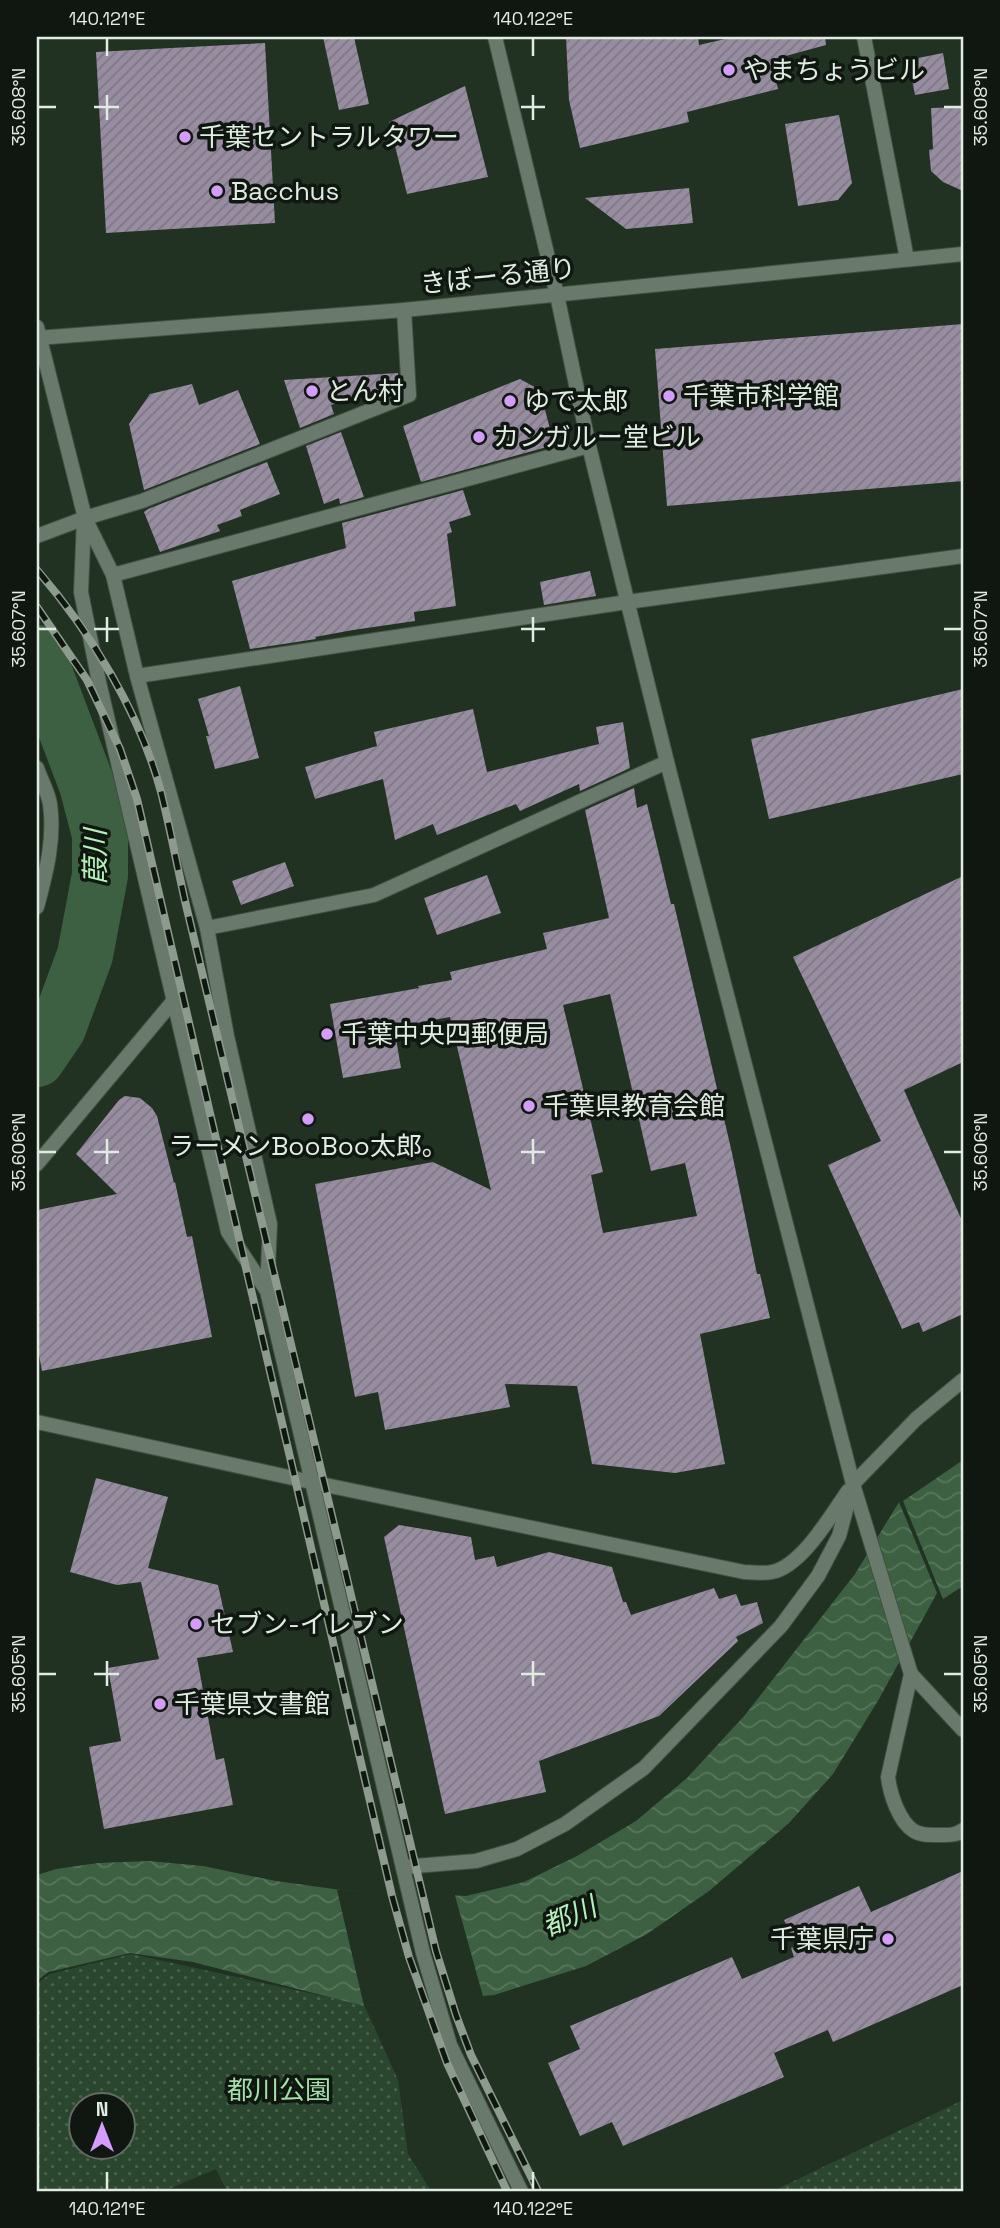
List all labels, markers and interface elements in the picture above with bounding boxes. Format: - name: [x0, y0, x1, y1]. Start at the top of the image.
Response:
- text: 140.121°E: [69, 7, 145, 30]
- text: 140.122°E: [493, 7, 573, 30]
- place label: やまちょうビル: [743, 53, 925, 87]
- marker: やまちょうビル: [721, 62, 737, 78]
- text: 35.608°N: [7, 68, 30, 146]
- text: 35.608°N: [969, 68, 992, 146]
- place label: 千葉セントラルタワー: [199, 120, 459, 154]
- marker: 千葉セントラルタワー: [177, 129, 193, 145]
- place label: Bacchus: [231, 174, 339, 208]
- marker: Bacchus: [209, 183, 225, 199]
- street label: きぼーる通り: [419, 251, 577, 301]
- place label: とん村: [326, 374, 404, 408]
- place label: 千葉市科学館: [683, 379, 839, 413]
- marker: とん村: [304, 383, 320, 399]
- place label: ゆで太郎: [524, 384, 628, 418]
- marker: 千葉市科学館: [661, 388, 677, 404]
- marker: ゆで太郎: [502, 393, 518, 409]
- place label: カンガルー堂ビル: [493, 420, 701, 454]
- marker: カンガルー堂ビル: [471, 429, 487, 445]
- text: 35.607°N: [7, 590, 30, 668]
- text: 35.607°N: [969, 590, 992, 668]
- water label: 葭川: [77, 826, 113, 885]
- place label: 千葉中央四郵便局: [341, 1017, 549, 1051]
- marker: 千葉中央四郵便局: [319, 1026, 335, 1042]
- place label: 千葉県教育会館: [543, 1089, 725, 1123]
- marker: 千葉県教育会館: [521, 1098, 537, 1114]
- marker: ラーメンBooBoo太郎。: [300, 1111, 316, 1127]
- text: 35.606°N: [7, 1113, 30, 1191]
- text: 35.606°N: [969, 1113, 992, 1191]
- place label: ラーメンBooBoo太郎。: [168, 1129, 448, 1163]
- place label: セブン-イレブン: [210, 1607, 404, 1641]
- marker: セブン-イレブン: [188, 1616, 204, 1632]
- text: 35.605°N: [7, 1635, 30, 1713]
- text: 35.605°N: [969, 1635, 992, 1713]
- place label: 千葉県文書館: [174, 1687, 330, 1721]
- marker: 千葉県文書館: [152, 1696, 168, 1712]
- water label: 都川: [536, 1887, 605, 1944]
- place label: 千葉県庁: [770, 1922, 874, 1956]
- marker: 千葉県庁: [880, 1931, 896, 1947]
- park label: 都川公園: [227, 2073, 331, 2107]
- north arrow: [66, 2092, 136, 2162]
- text: N: [96, 2097, 108, 2122]
- text: 140.121°E: [69, 2197, 145, 2220]
- text: 140.122°E: [493, 2197, 573, 2220]

